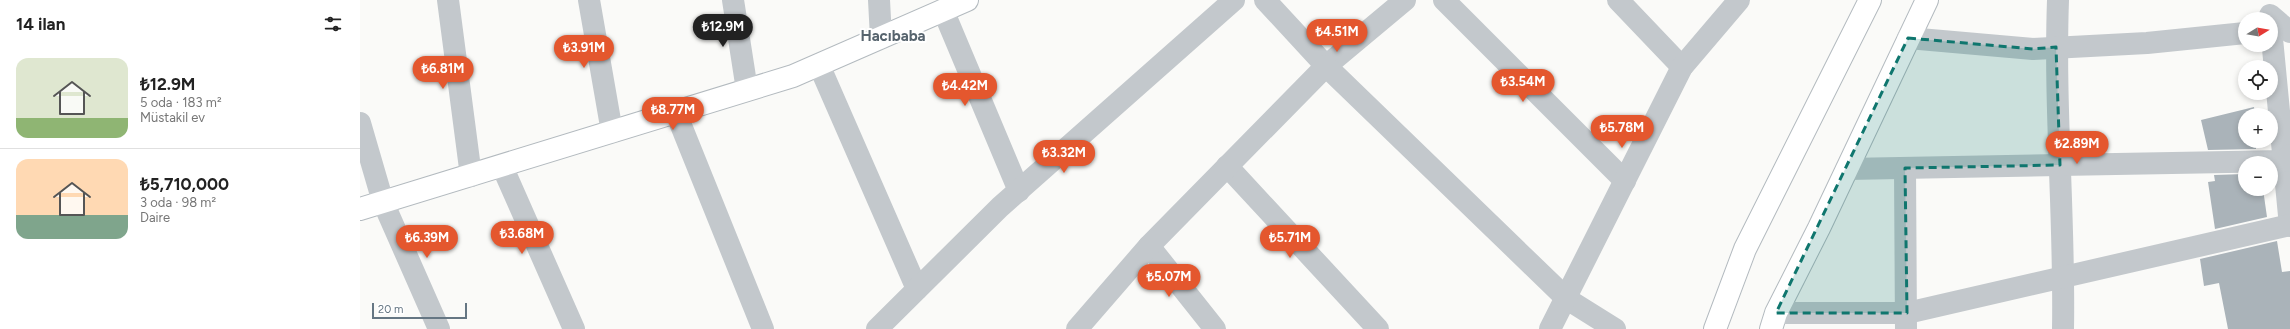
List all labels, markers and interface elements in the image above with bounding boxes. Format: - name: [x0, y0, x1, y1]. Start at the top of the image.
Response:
- north arrow: [2238, 12, 2278, 52]
- map controls: [2238, 12, 2278, 196]
- icon: filters: [322, 13, 344, 35]
- text: 14 ilan: [16, 14, 65, 34]
- pin: ₺12.9M: [690, 14, 756, 48]
- text: ₺12.9M: [702, 19, 744, 34]
- pin: ₺4.51M: [1304, 19, 1370, 53]
- text: ₺4.51M: [1315, 24, 1359, 39]
- district label: Hacıbaba: [860, 27, 926, 45]
- pin: ₺3.91M: [551, 35, 617, 69]
- text: ₺3.91M: [563, 40, 605, 55]
- pin: ₺6.81M: [410, 56, 476, 90]
- button: locate: [2238, 60, 2278, 100]
- text: ₺6.81M: [422, 61, 464, 76]
- pin: ₺3.54M: [1490, 69, 1556, 103]
- pin: ₺4.42M: [932, 73, 998, 107]
- icon: home: [48, 74, 96, 122]
- text: ₺12.9M: [140, 74, 195, 94]
- text: ₺3.54M: [1501, 74, 1545, 89]
- text: ₺4.42M: [942, 78, 988, 93]
- text: 5 oda · 183 m²: [140, 95, 222, 110]
- pin: ₺8.77M: [640, 97, 706, 131]
- text: ₺8.77M: [651, 102, 695, 117]
- button: +: [2238, 108, 2278, 148]
- text: Müstakil ev: [140, 110, 205, 125]
- pin: ₺5.78M: [1589, 115, 1655, 149]
- text: ₺5.78M: [1600, 120, 1644, 135]
- pin: ₺2.89M: [2044, 131, 2110, 165]
- text: ₺2.89M: [2055, 136, 2099, 151]
- pin: ₺3.32M: [1031, 140, 1097, 174]
- text: ₺3.32M: [1042, 145, 1086, 160]
- button: −: [2238, 156, 2278, 196]
- text: ₺5,710,000: [140, 174, 229, 194]
- icon: home: [48, 175, 96, 223]
- text: 3 oda · 98 m²: [140, 195, 216, 210]
- text: Daire: [140, 210, 170, 225]
- pin: ₺3.68M: [489, 221, 555, 255]
- pin: ₺6.39M: [394, 225, 460, 259]
- pin: ₺5.71M: [1257, 225, 1323, 259]
- text: ₺3.68M: [500, 226, 544, 241]
- text: ₺6.39M: [405, 230, 449, 245]
- text: ₺5.71M: [1269, 230, 1311, 245]
- pin: ₺5.07M: [1136, 264, 1202, 298]
- text: ₺5.07M: [1146, 269, 1192, 284]
- scale bar: [372, 301, 467, 320]
- text: 20 m: [378, 303, 403, 316]

